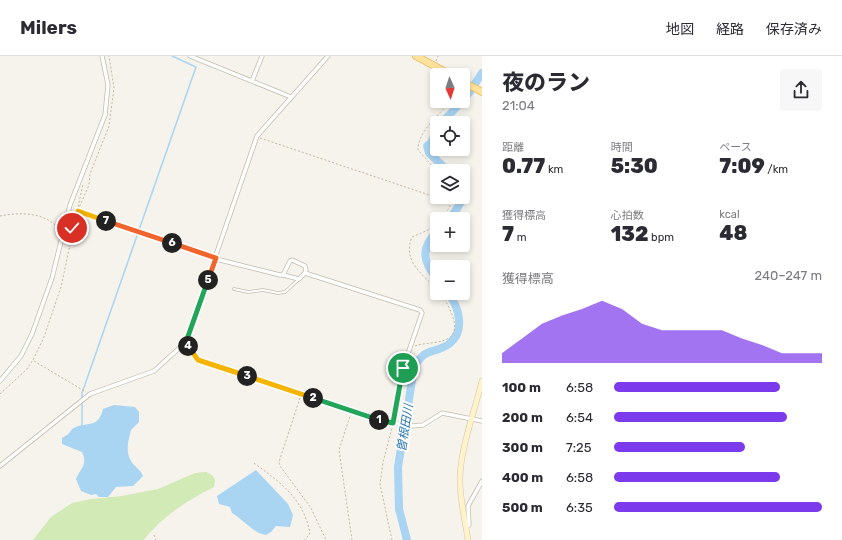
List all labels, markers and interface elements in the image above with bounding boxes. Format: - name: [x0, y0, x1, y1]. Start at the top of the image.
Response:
- text: Milers: [20, 16, 77, 39]
- text: 地図: [666, 21, 694, 38]
- text: 経路: [716, 21, 744, 38]
- text: 保存済み: [766, 21, 822, 38]
- north arrow: [430, 68, 470, 108]
- map controls: [430, 68, 470, 300]
- text: 夜のラン: [502, 69, 590, 96]
- button: share: [780, 69, 822, 111]
- text: 21:04: [502, 98, 535, 113]
- button: locate: [430, 116, 470, 156]
- text: 距離: [502, 141, 524, 154]
- text: 時間: [611, 141, 633, 154]
- text: ペース: [719, 141, 752, 154]
- text: 0.77: [502, 154, 545, 178]
- text: 5:30: [611, 154, 658, 178]
- text: 7:09: [719, 154, 765, 178]
- text: km: [545, 163, 563, 176]
- text: /km: [765, 163, 788, 176]
- button: layers: [430, 164, 470, 204]
- text: kcal: [719, 208, 740, 221]
- text: 獲得標高: [502, 209, 546, 222]
- text: 心拍数: [611, 209, 644, 222]
- pin: [55, 211, 89, 245]
- pin: 7: [96, 211, 116, 231]
- button: +: [430, 212, 470, 252]
- text: 7: [103, 214, 109, 227]
- icon: check: [61, 217, 83, 239]
- text: 48: [719, 221, 747, 245]
- text: 7: [502, 222, 514, 246]
- text: 132: [611, 222, 648, 246]
- text: m: [514, 231, 526, 244]
- text: bpm: [648, 231, 674, 244]
- pin: 6: [162, 233, 182, 253]
- text: 6: [168, 236, 176, 249]
- button: −: [430, 260, 470, 300]
- text: 240–247 m: [754, 268, 822, 283]
- pin: 5: [198, 270, 218, 290]
- text: 獲得標高: [502, 271, 554, 286]
- text: 5: [204, 273, 212, 286]
- pin: 4: [178, 336, 198, 356]
- text: 4: [184, 339, 192, 352]
- pin: [386, 351, 420, 385]
- icon: arrive: [392, 357, 414, 379]
- pin: 3: [237, 366, 257, 386]
- text: 3: [243, 369, 251, 382]
- text: 100 m: [502, 380, 541, 395]
- text: 6:58: [566, 380, 593, 395]
- pin: 2: [303, 388, 323, 408]
- text: 2: [309, 391, 317, 404]
- water label: 曽根田川: [394, 401, 416, 453]
- pin: 1: [369, 410, 389, 430]
- text: 200 m: [502, 410, 543, 425]
- text: 6:54: [566, 410, 593, 425]
- text: 1: [376, 413, 382, 426]
- text: 300 m: [502, 440, 543, 455]
- text: 7:25: [566, 440, 591, 455]
- text: 400 m: [502, 470, 543, 485]
- text: 6:58: [566, 470, 593, 485]
- text: 500 m: [502, 500, 543, 515]
- text: 6:35: [566, 500, 593, 515]

